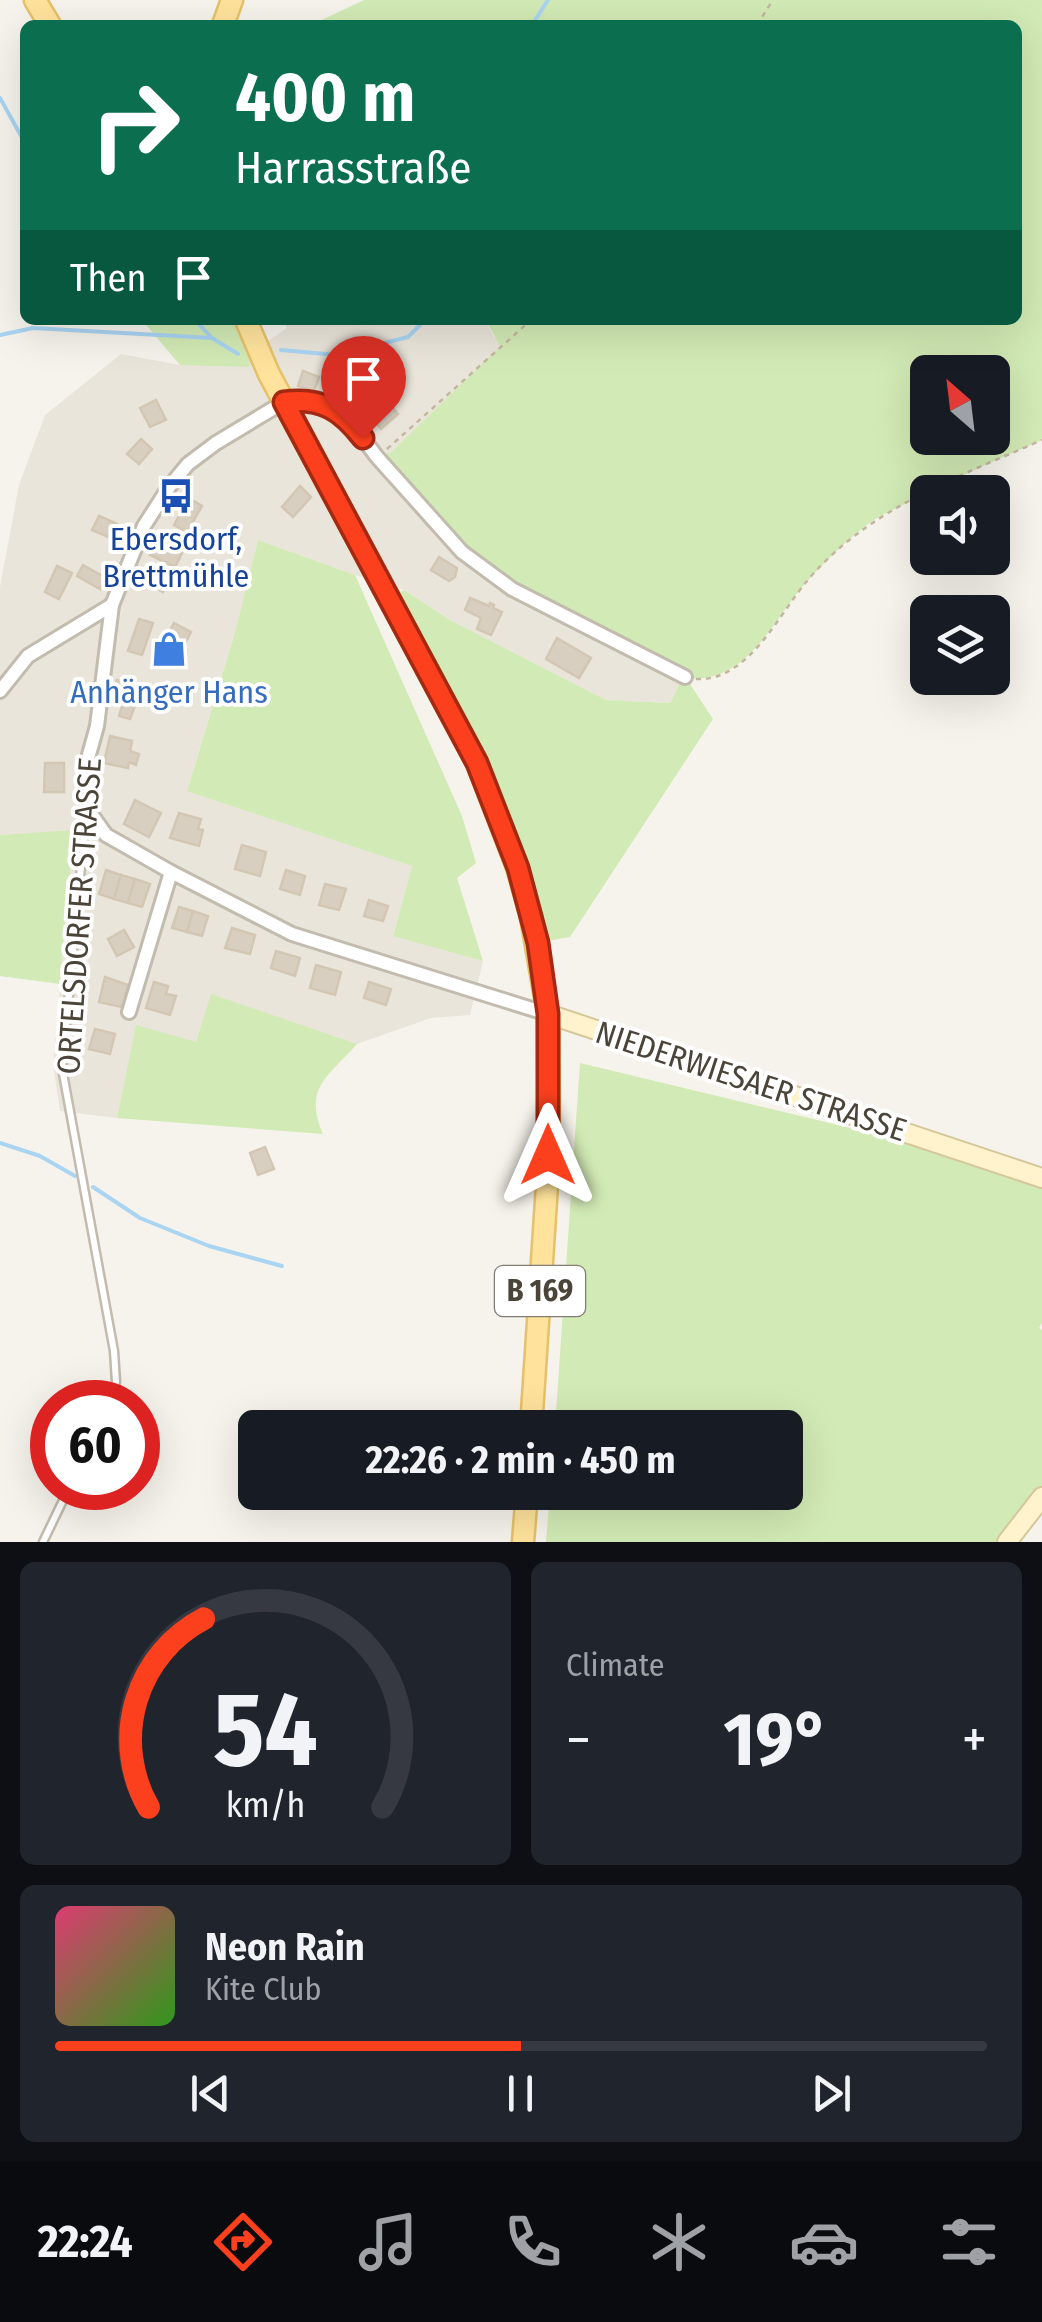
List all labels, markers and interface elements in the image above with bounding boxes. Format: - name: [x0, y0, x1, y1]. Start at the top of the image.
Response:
- text: 400 m: [235, 56, 415, 140]
- icon: right: [70, 60, 200, 190]
- text: Harrasstraße: [235, 141, 471, 195]
- icon: arrive: [166, 250, 221, 305]
- text: Then: [70, 255, 146, 301]
- pin: [321, 336, 406, 439]
- icon: arrive: [336, 351, 391, 406]
- north arrow: [910, 355, 1010, 455]
- map controls: [910, 355, 1010, 695]
- button: sound: [910, 475, 1010, 575]
- bus stop icon: Ebersdorf, Brettmühle: [157, 477, 195, 515]
- place label: Ebersdorf, Brettmühle: [103, 520, 249, 595]
- button: layers: [910, 595, 1010, 695]
- shop icon: Anhänger Hans: [150, 630, 188, 668]
- place label: Anhänger Hans: [70, 673, 268, 711]
- street label: ORTELSDORFER STRASSE: [49, 757, 109, 1075]
- street label: NIEDERWIESAER STRASSE: [591, 1013, 911, 1149]
- position arrow: [496, 1103, 600, 1207]
- road number: B 169: [495, 1266, 585, 1316]
- speed limit sign: 60: [30, 1380, 160, 1510]
- text: 22:26 · 2 min · 450 m: [365, 1437, 676, 1483]
- text: Climate: [566, 1646, 665, 1684]
- text: 54: [213, 1668, 318, 1793]
- text: 19°: [724, 1695, 829, 1785]
- text: −: [566, 1707, 591, 1773]
- text: +: [962, 1707, 987, 1773]
- text: km/h: [226, 1784, 305, 1826]
- text: Neon Rain: [205, 1924, 365, 1970]
- text: Kite Club: [205, 1970, 321, 2008]
- icon: previous: [183, 2066, 238, 2121]
- icon: pause: [493, 2066, 548, 2121]
- icon: next: [804, 2066, 859, 2121]
- icon: directions: [208, 2207, 278, 2277]
- icon: music: [353, 2207, 423, 2277]
- icon: phone: [498, 2207, 568, 2277]
- icon: climate: [644, 2207, 714, 2277]
- icon: car: [789, 2207, 859, 2277]
- icon: filters: [934, 2207, 1004, 2277]
- text: 22:24: [38, 2215, 133, 2269]

